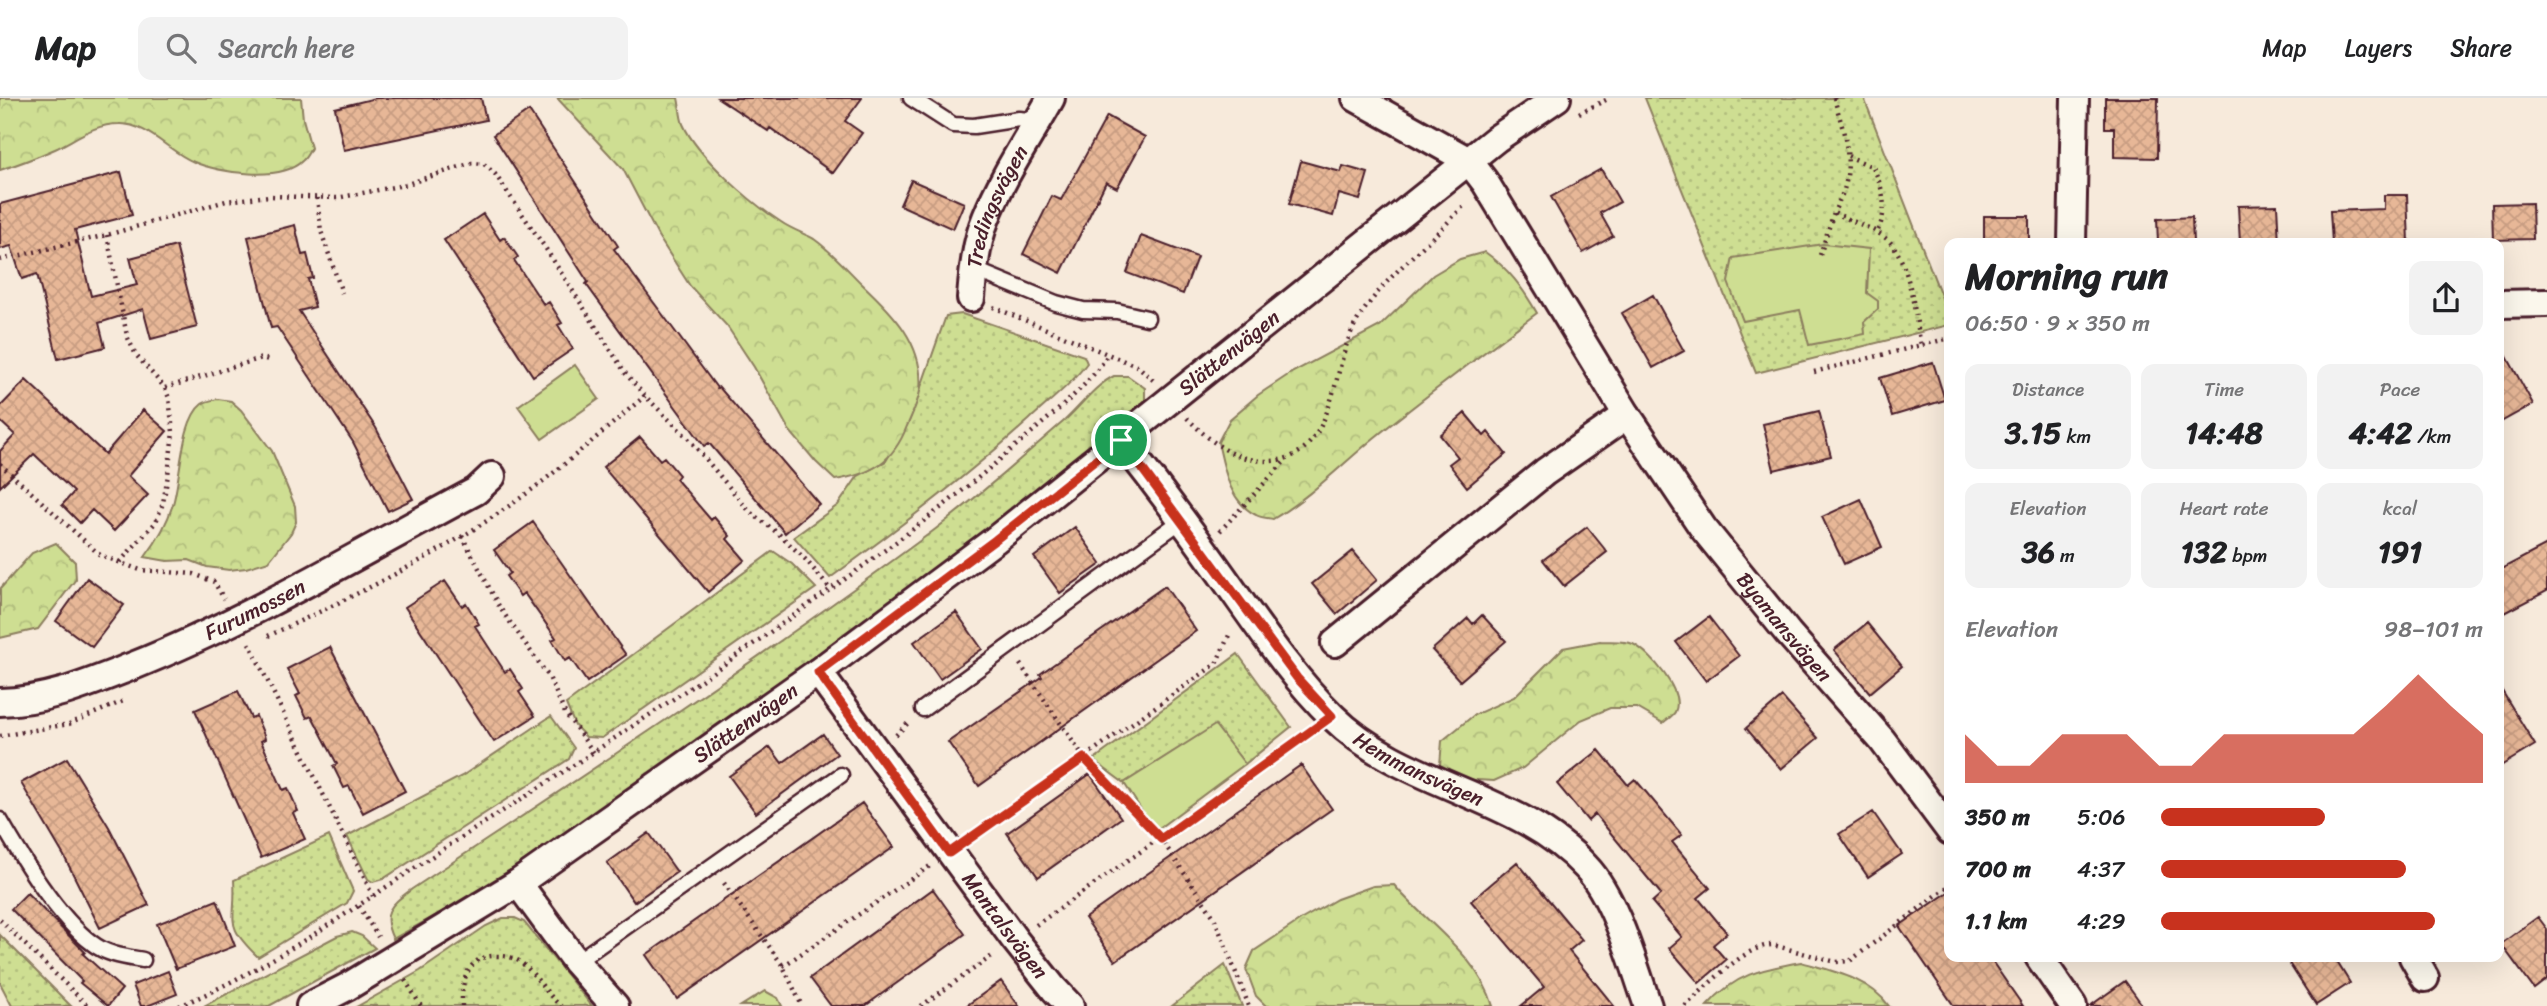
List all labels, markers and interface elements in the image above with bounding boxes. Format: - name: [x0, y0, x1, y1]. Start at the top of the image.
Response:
- search box: [138, 17, 628, 80]
- text: Map: [35, 19, 96, 77]
- text: Search here: [218, 25, 355, 71]
- text: Map: [2262, 27, 2307, 69]
- text: Layers: [2345, 27, 2412, 69]
- text: Share: [2450, 27, 2512, 69]
- icon: search: [162, 29, 200, 67]
- street label: Tredingsvägen: [955, 138, 1039, 270]
- text: Morning run: [1965, 243, 2168, 310]
- button: share: [2409, 261, 2483, 335]
- street label: Slättenvägen: [1169, 300, 1289, 406]
- text: 06:50 · 9 × 350 m: [1965, 303, 2150, 344]
- text: Distance: [2012, 373, 2084, 406]
- text: Time: [2204, 373, 2244, 406]
- text: Pace: [2380, 373, 2420, 406]
- text: 3.15: [2005, 406, 2062, 460]
- text: 14:48: [2185, 406, 2263, 460]
- text: 4:42: [2349, 406, 2412, 460]
- pin: [1091, 410, 1151, 470]
- text: km: [2062, 420, 2091, 453]
- text: /km: [2412, 420, 2451, 453]
- icon: arrive: [1102, 421, 1140, 459]
- text: Elevation: [2010, 492, 2086, 525]
- text: Heart rate: [2179, 492, 2269, 525]
- text: kcal: [2383, 492, 2417, 525]
- text: 36: [2021, 525, 2055, 579]
- text: 132: [2181, 525, 2227, 579]
- text: 191: [2378, 525, 2422, 579]
- text: m: [2055, 539, 2075, 572]
- text: bpm: [2227, 539, 2267, 572]
- street label: Byamansvägen: [1726, 563, 1842, 691]
- street label: Furumossen: [198, 568, 313, 651]
- text: Elevation: [1965, 609, 2058, 650]
- text: 98–101 m: [2384, 609, 2483, 650]
- street label: Slättenvägen: [685, 672, 807, 774]
- street label: Hemmansvägen: [1345, 721, 1490, 817]
- text: 350 m: [1965, 797, 2030, 838]
- text: 5:06: [2077, 797, 2126, 838]
- text: 700 m: [1965, 849, 2031, 890]
- text: 4:37: [2077, 849, 2124, 890]
- street label: Mantalsvägen: [952, 863, 1058, 988]
- text: 1.1 km: [1965, 901, 2028, 942]
- text: 4:29: [2077, 901, 2126, 942]

